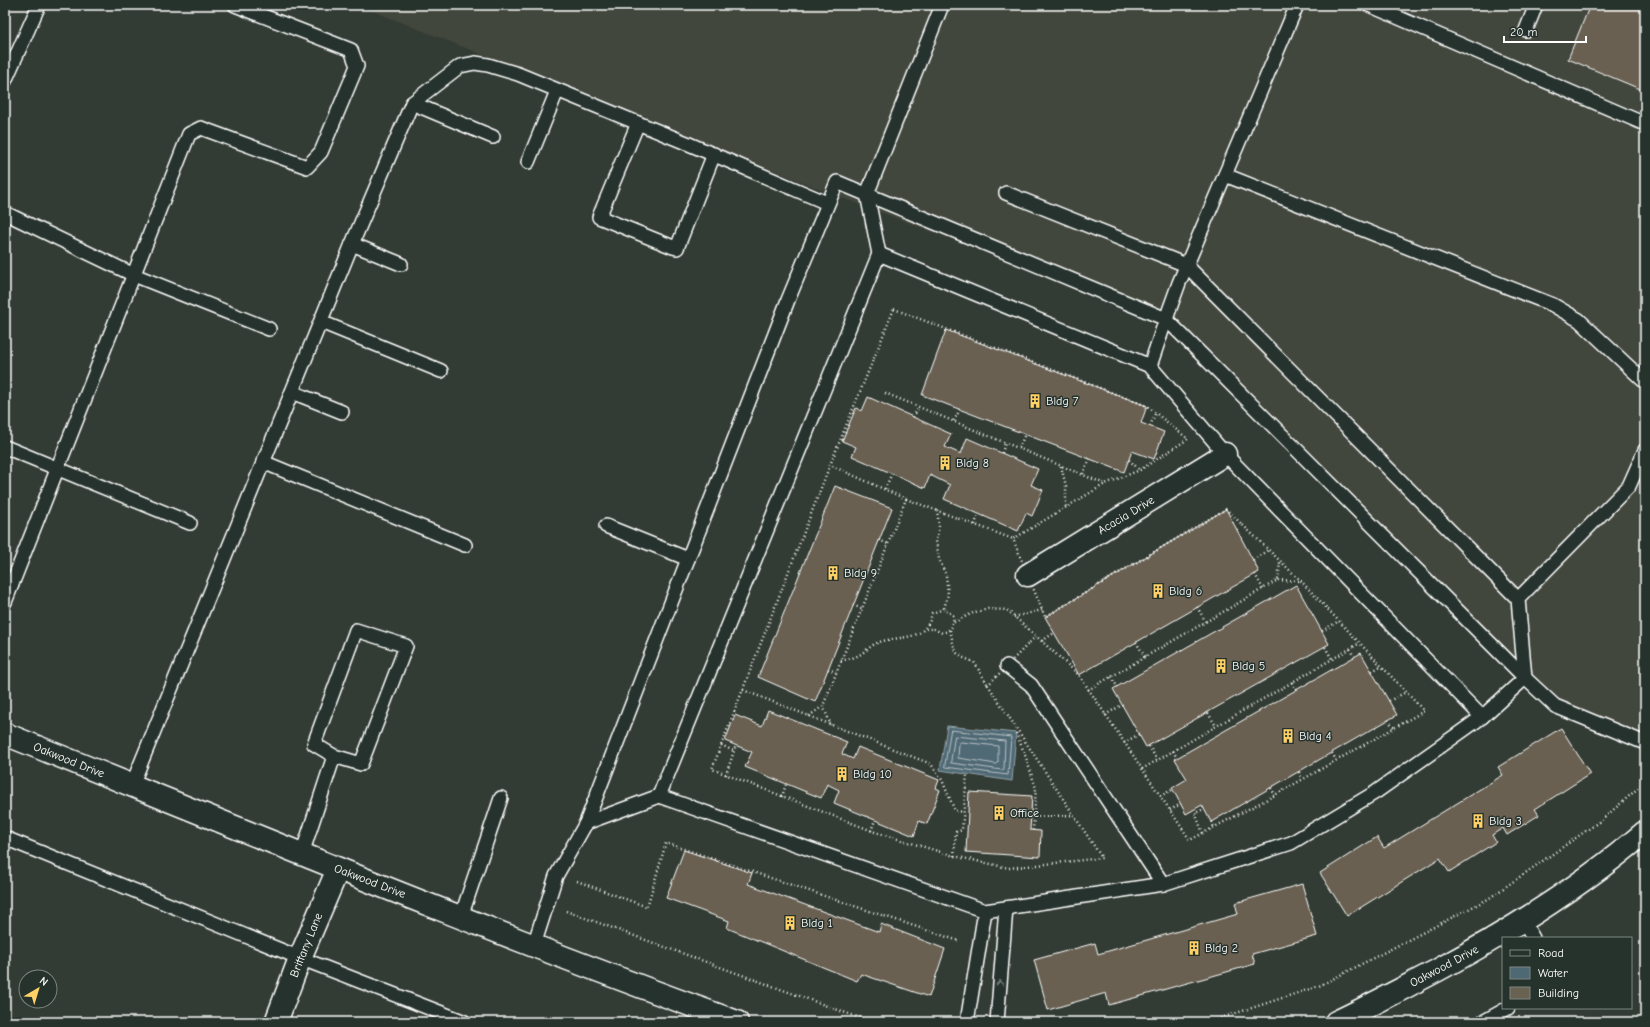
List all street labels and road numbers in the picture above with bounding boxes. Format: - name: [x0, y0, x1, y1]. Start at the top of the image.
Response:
- street label: Acacia Drive: [1095, 493, 1157, 537]
- street label: Oakwood Drive: [31, 739, 107, 781]
- street label: Oakwood Drive: [332, 861, 408, 901]
- street label: Brittany Lane: [287, 911, 325, 979]
- street label: Oakwood Drive: [1407, 942, 1481, 990]

